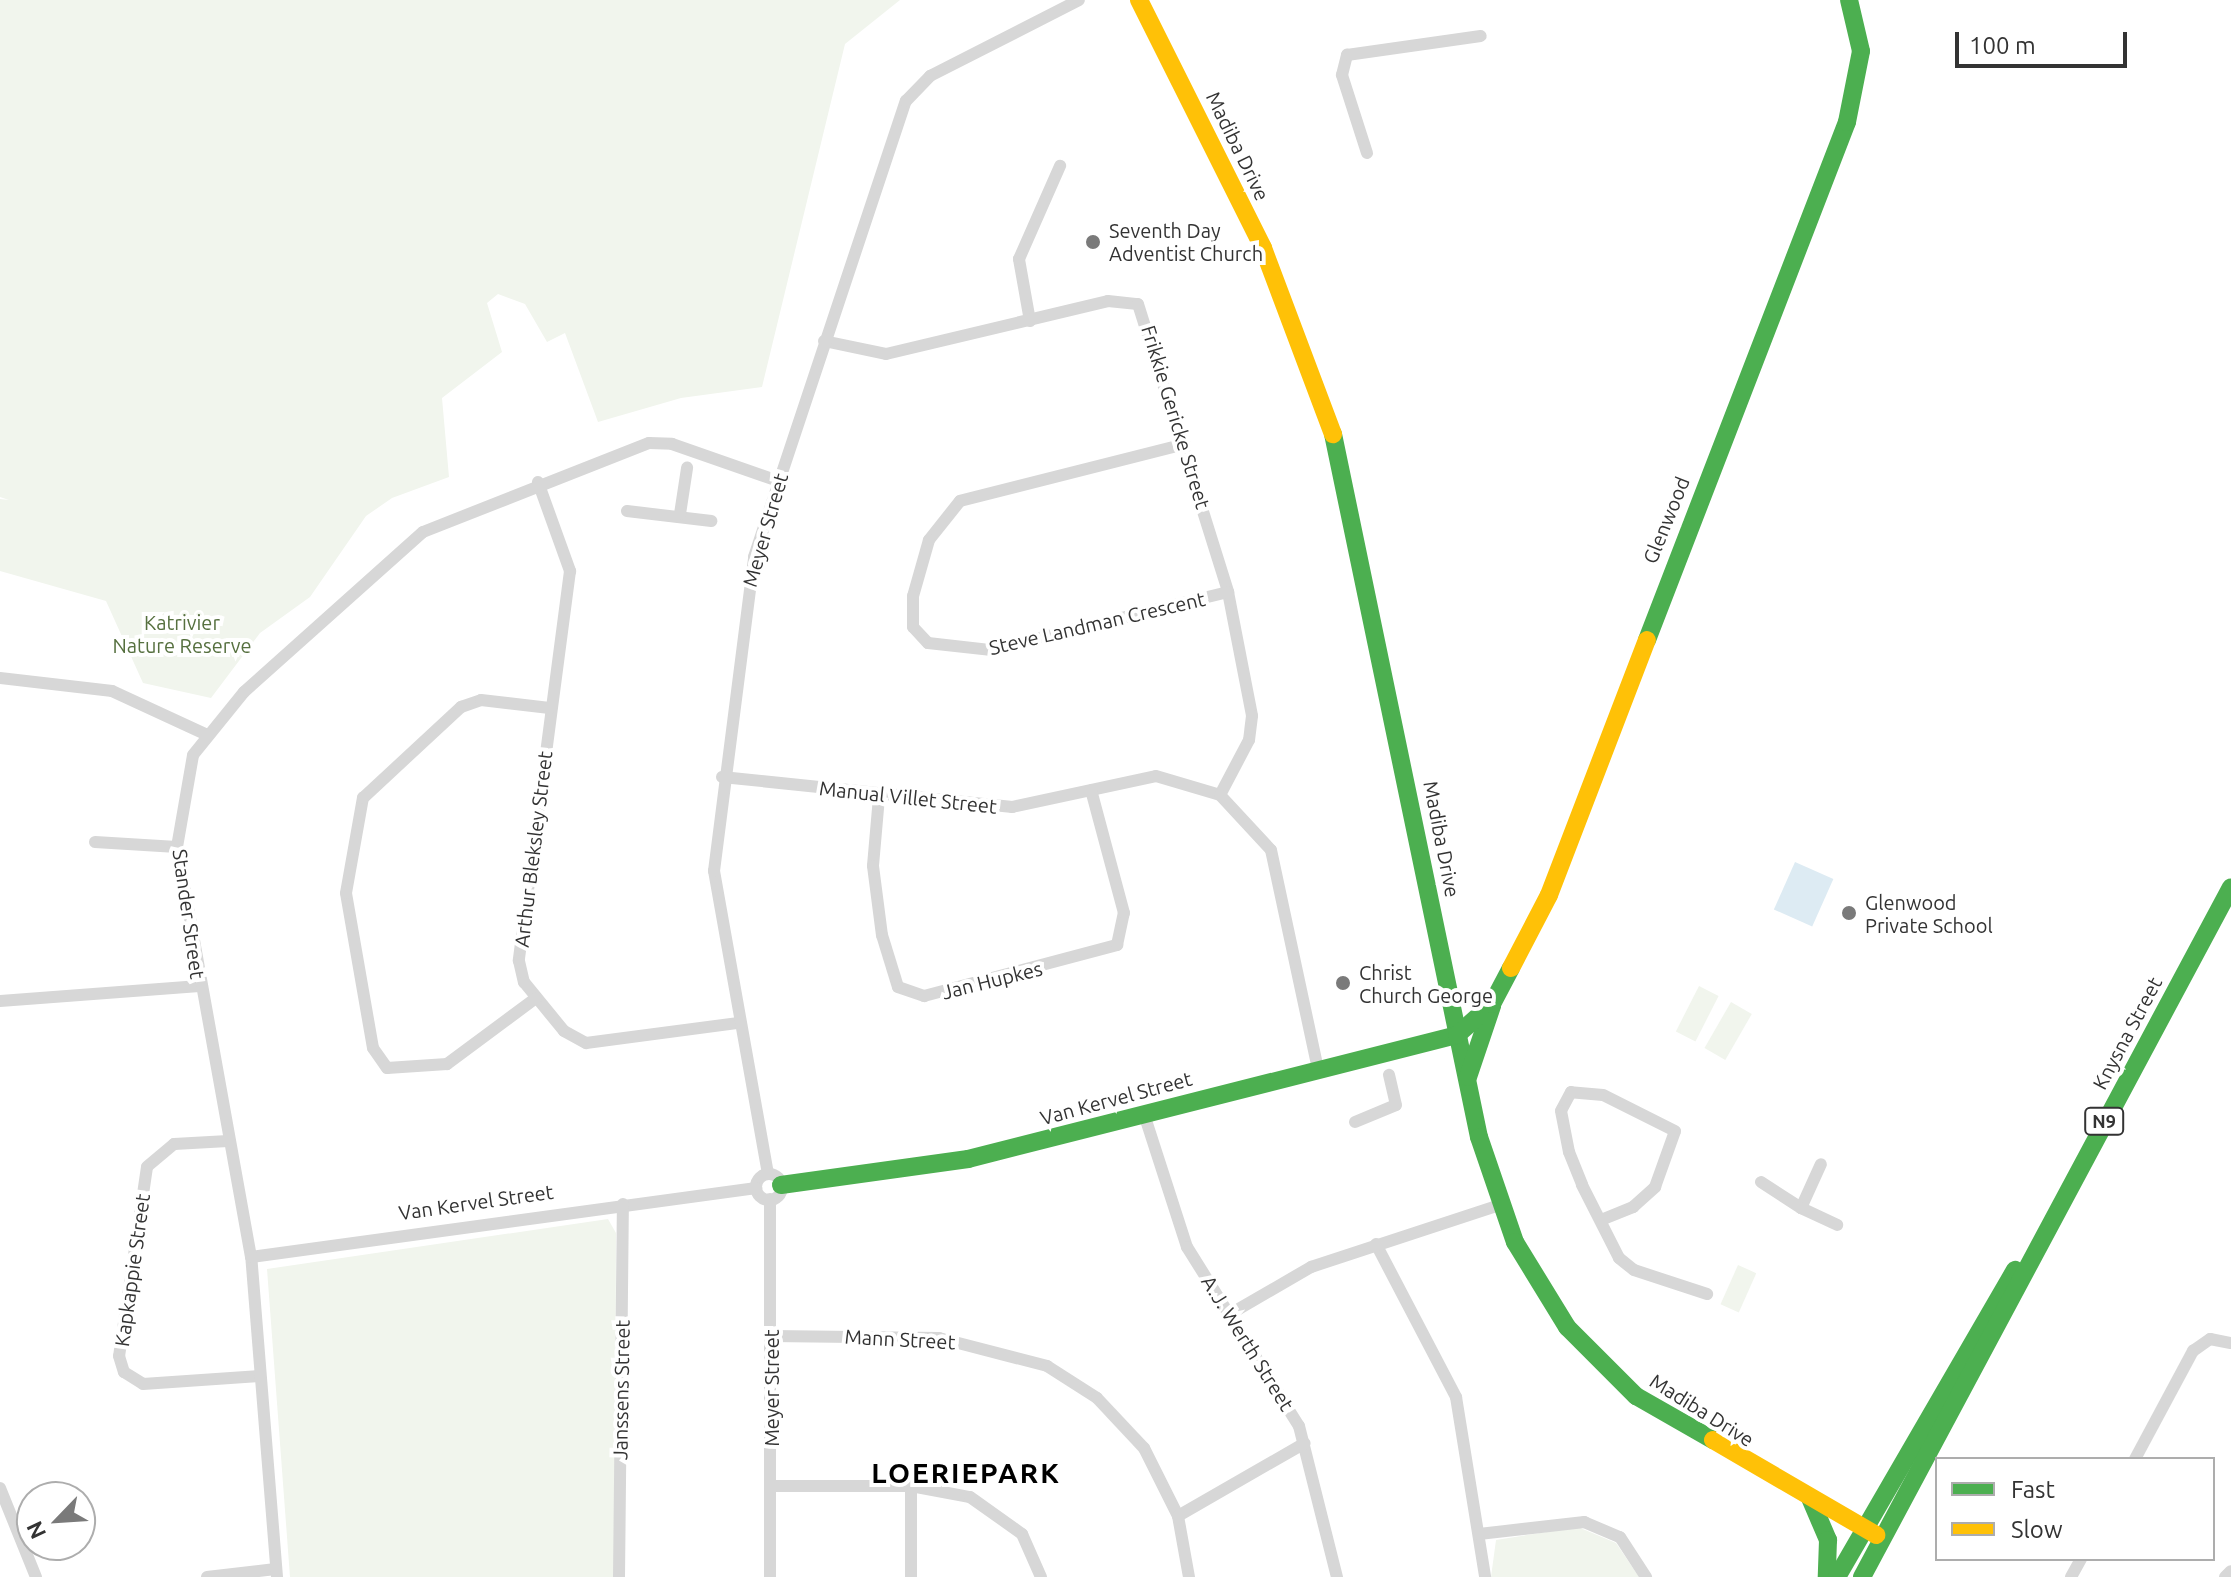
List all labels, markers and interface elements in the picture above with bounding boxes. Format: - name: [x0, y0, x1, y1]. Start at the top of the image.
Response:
- scale bar: [1959, 16, 2131, 66]
- text: 100 m: [1969, 32, 2036, 59]
- street label: Madiba Drive: [1201, 88, 1275, 204]
- place label: Seventh Day Adventist Church: [1109, 218, 1263, 265]
- marker: Seventh Day Adventist Church: [1084, 233, 1102, 251]
- street label: Frikkie Gericke Street: [1137, 322, 1215, 512]
- street label: Meyer Street: [737, 470, 793, 590]
- street label: Glenwood: [1638, 473, 1694, 567]
- street label: Steve Landman Crescent: [987, 586, 1207, 660]
- park label: Katrivier Nature Reserve: [113, 611, 251, 658]
- street label: Arthur Bleksley Street: [509, 750, 557, 948]
- street label: Manual Villet Street: [818, 776, 998, 818]
- street label: Madiba Drive: [1419, 779, 1465, 899]
- street label: Stander Street: [168, 848, 210, 980]
- place label: Glenwood Private School: [1865, 890, 1993, 937]
- marker: Glenwood Private School: [1840, 904, 1858, 922]
- street label: Jan Hupkes: [939, 956, 1045, 1004]
- place label: Christ Church George: [1359, 960, 1493, 1007]
- street label: Knysna Street: [2087, 973, 2167, 1093]
- marker: Christ Church George: [1334, 974, 1352, 992]
- street label: Van Kervel Street: [1038, 1066, 1194, 1130]
- road number: N9: [2084, 1107, 2124, 1135]
- street label: Van Kervel Street: [397, 1179, 555, 1225]
- street label: Kapkappie Street: [109, 1192, 155, 1348]
- street label: A.J. Werth Street: [1197, 1271, 1299, 1415]
- street label: Janssens Street: [608, 1320, 634, 1460]
- street label: Mann Street: [844, 1324, 956, 1354]
- street label: Meyer Street: [759, 1329, 783, 1447]
- street label: Madiba Drive: [1646, 1369, 1758, 1451]
- district label: LOERIEPARK: [871, 1456, 1061, 1490]
- legend: [1935, 1457, 2215, 1561]
- text: Fast: [2011, 1476, 2055, 1503]
- north arrow: [16, 1481, 96, 1561]
- text: Slow: [2011, 1516, 2063, 1543]
- text: N: [21, 1518, 50, 1543]

